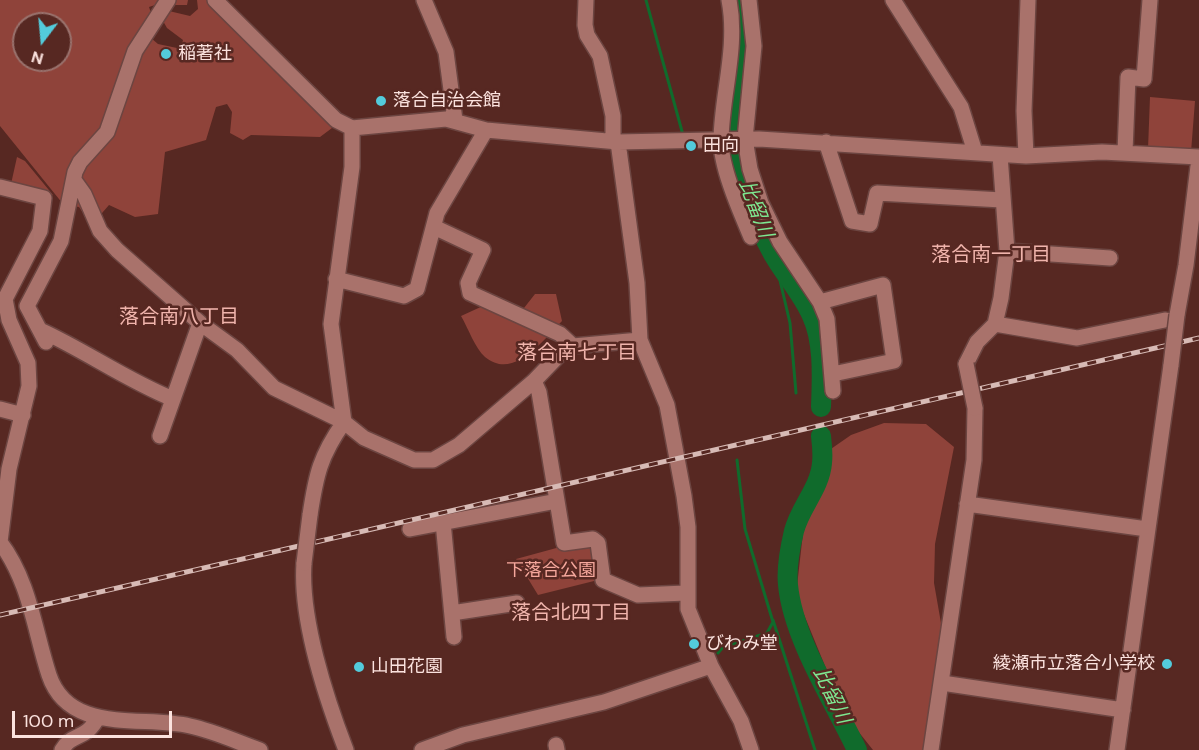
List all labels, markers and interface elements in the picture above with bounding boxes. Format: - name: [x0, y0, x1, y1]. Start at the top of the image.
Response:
- north arrow: [12, 12, 72, 72]
- place label: 稲著社: [178, 43, 232, 65]
- text: N: [29, 46, 46, 70]
- marker: 稲著社: [159, 47, 173, 61]
- place label: 落合自治会館: [393, 90, 501, 112]
- marker: 落合自治会館: [374, 94, 388, 108]
- place label: 田向: [703, 135, 739, 157]
- marker: 田向: [684, 139, 698, 153]
- water label: 比留川: [733, 177, 777, 241]
- district label: 落合南一丁目: [931, 244, 1051, 268]
- district label: 落合南八丁目: [119, 306, 239, 330]
- district label: 落合南七丁目: [517, 342, 637, 366]
- park label: 下落合公園: [506, 560, 596, 582]
- district label: 落合北四丁目: [511, 602, 631, 626]
- place label: びわみ堂: [706, 633, 778, 655]
- marker: びわみ堂: [687, 637, 701, 651]
- place label: 綾瀬市立落合小学校: [993, 653, 1155, 675]
- place label: 山田花園: [371, 656, 443, 678]
- marker: 綾瀬市立落合小学校: [1160, 657, 1174, 671]
- marker: 山田花園: [352, 660, 366, 674]
- water label: 比留川: [807, 664, 855, 728]
- scale bar: [15, 699, 176, 737]
- text: 100 m: [23, 709, 74, 733]

